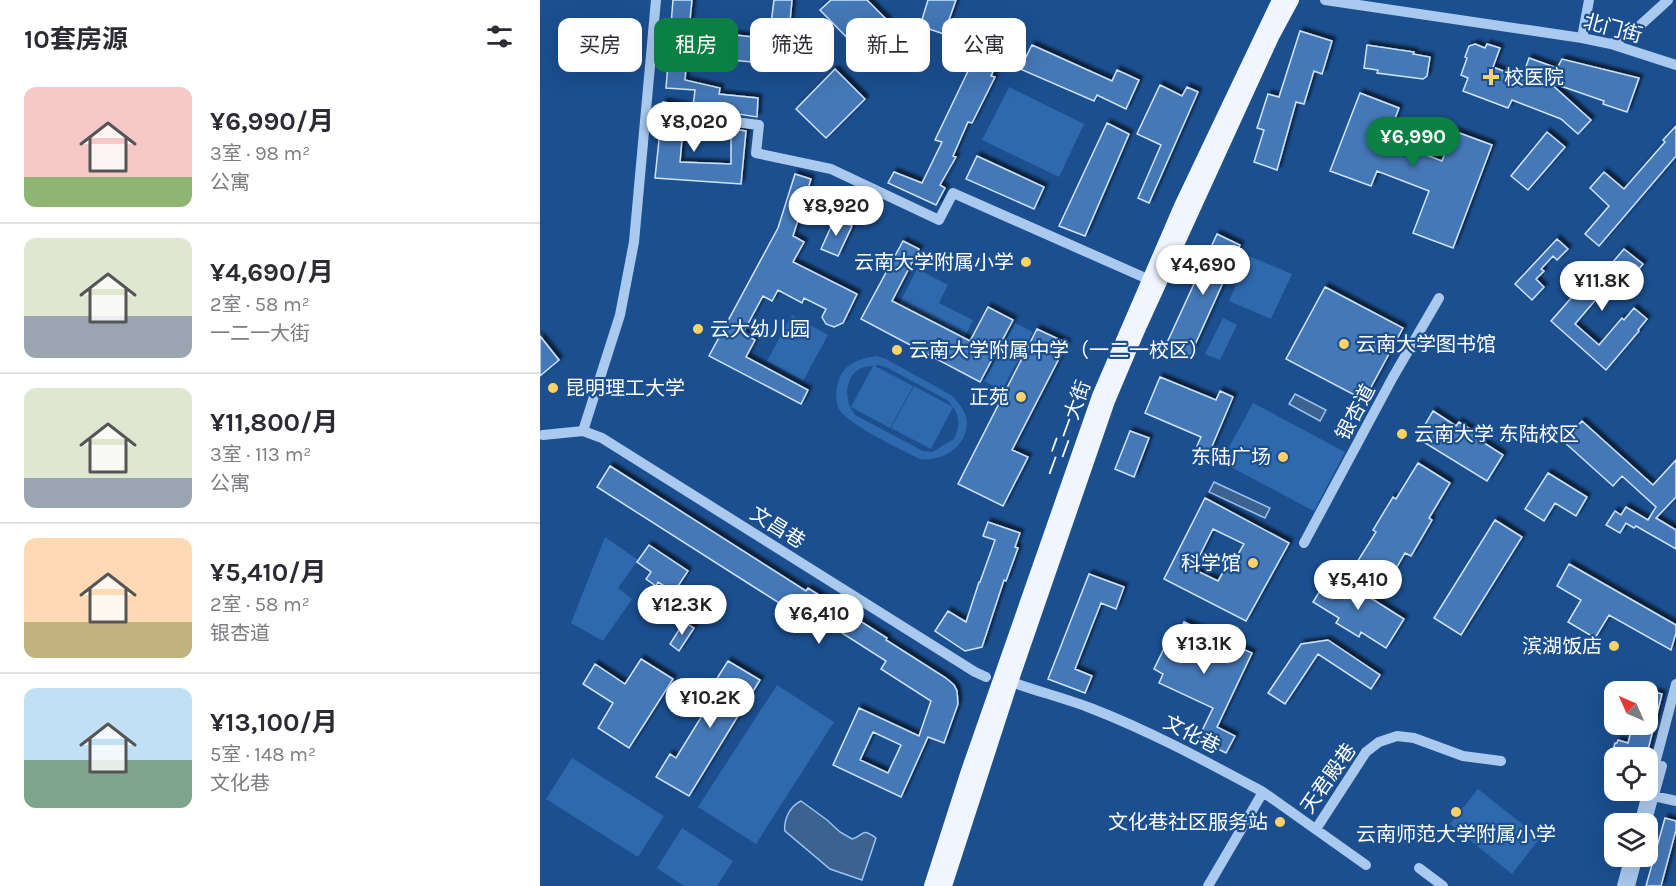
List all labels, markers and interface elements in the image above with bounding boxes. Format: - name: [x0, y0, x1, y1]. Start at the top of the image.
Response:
- street label: 北门街: [1581, 10, 1645, 47]
- chip: 买房: [558, 18, 642, 72]
- chip: 租房: [654, 18, 738, 72]
- chip: 筛选: [750, 18, 834, 72]
- chip: 新上: [846, 18, 930, 72]
- chip: 公寓: [942, 18, 1026, 72]
- icon: filters: [483, 20, 516, 53]
- text: 10套房源: [24, 24, 128, 55]
- place label: 校医院: [1504, 66, 1564, 89]
- marker: 校医院: [1482, 68, 1500, 86]
- pin: ¥8,020: [645, 102, 743, 153]
- text: ¥6,990/月: [210, 106, 334, 137]
- text: ¥8,020: [660, 110, 728, 133]
- icon: home: [72, 111, 144, 183]
- pin: ¥6,990: [1364, 117, 1462, 168]
- text: ¥6,990: [1380, 125, 1446, 148]
- text: 3室 · 98 m²: [210, 142, 310, 165]
- text: 公寓: [210, 171, 250, 194]
- pin: ¥8,920: [787, 186, 885, 237]
- text: ¥8,920: [803, 194, 869, 217]
- pin: ¥4,690: [1154, 245, 1252, 296]
- place label: 云南大学附属小学: [854, 251, 1014, 274]
- text: ¥4,690: [1170, 253, 1236, 276]
- marker: 云南大学附属小学: [1019, 255, 1033, 269]
- text: ¥4,690/月: [210, 257, 334, 288]
- pin: ¥11.8K: [1553, 261, 1651, 312]
- icon: home: [72, 262, 144, 334]
- text: ¥11.8K: [1574, 269, 1630, 292]
- text: 2室 · 58 m²: [210, 293, 310, 316]
- place label: 云大幼儿园: [710, 318, 810, 341]
- text: 一二一大街: [210, 322, 310, 345]
- marker: 云大幼儿园: [691, 322, 705, 336]
- place label: 云南大学图书馆: [1356, 333, 1496, 356]
- marker: 云南大学图书馆: [1337, 337, 1351, 351]
- place label: 云南大学附属中学（一二一校区）: [909, 339, 1209, 362]
- marker: 云南大学附属中学（一二一校区）: [890, 343, 904, 357]
- place label: 昆明理工大学: [565, 377, 685, 400]
- street label: 一二一大街: [1040, 377, 1095, 479]
- street label: 银杏道: [1331, 380, 1380, 444]
- marker: 昆明理工大学: [546, 381, 560, 395]
- place label: 正苑: [969, 386, 1009, 409]
- marker: 正苑: [1014, 390, 1028, 404]
- text: ¥11,800/月: [210, 407, 338, 438]
- icon: home: [72, 412, 144, 484]
- place label: 云南大学 东陆校区: [1414, 423, 1579, 446]
- marker: 云南大学 东陆校区: [1395, 427, 1409, 441]
- text: 3室 · 113 m²: [210, 443, 311, 466]
- place label: 东陆广场: [1191, 446, 1271, 469]
- marker: 东陆广场: [1276, 450, 1290, 464]
- text: 公寓: [210, 472, 250, 495]
- street label: 文昌巷: [746, 502, 809, 553]
- place label: 科学馆: [1181, 552, 1241, 575]
- marker: 科学馆: [1246, 556, 1260, 570]
- text: ¥5,410/月: [210, 557, 326, 588]
- pin: ¥5,410: [1309, 560, 1407, 611]
- icon: home: [72, 562, 144, 634]
- text: ¥5,410: [1328, 568, 1388, 591]
- pin: ¥12.3K: [633, 585, 731, 636]
- text: 2室 · 58 m²: [210, 593, 310, 616]
- text: ¥12.3K: [652, 593, 712, 616]
- pin: ¥6,410: [770, 594, 868, 645]
- text: ¥6,410: [789, 602, 849, 625]
- text: 银杏道: [210, 622, 270, 645]
- pin: ¥13.1K: [1155, 624, 1253, 675]
- text: ¥13.1K: [1176, 632, 1232, 655]
- place label: 滨湖饭店: [1522, 635, 1602, 658]
- marker: 滨湖饭店: [1607, 639, 1621, 653]
- pin: ¥10.2K: [661, 678, 759, 729]
- north arrow: [1604, 681, 1658, 735]
- map controls: [1604, 681, 1658, 867]
- text: ¥10.2K: [680, 686, 741, 709]
- text: ¥13,100/月: [210, 707, 338, 738]
- street label: 文化巷: [1160, 711, 1224, 758]
- icon: home: [72, 712, 144, 784]
- street label: 天君殿巷: [1296, 739, 1361, 818]
- text: 5室 · 148 m²: [210, 743, 316, 766]
- button: locate: [1604, 747, 1658, 801]
- text: 文化巷: [210, 772, 270, 795]
- marker: 云南师范大学附属小学: [1449, 805, 1463, 819]
- place label: 文化巷社区服务站: [1108, 811, 1268, 834]
- button: layers: [1604, 813, 1658, 867]
- marker: 文化巷社区服务站: [1273, 815, 1287, 829]
- place label: 云南师范大学附属小学: [1356, 823, 1556, 846]

